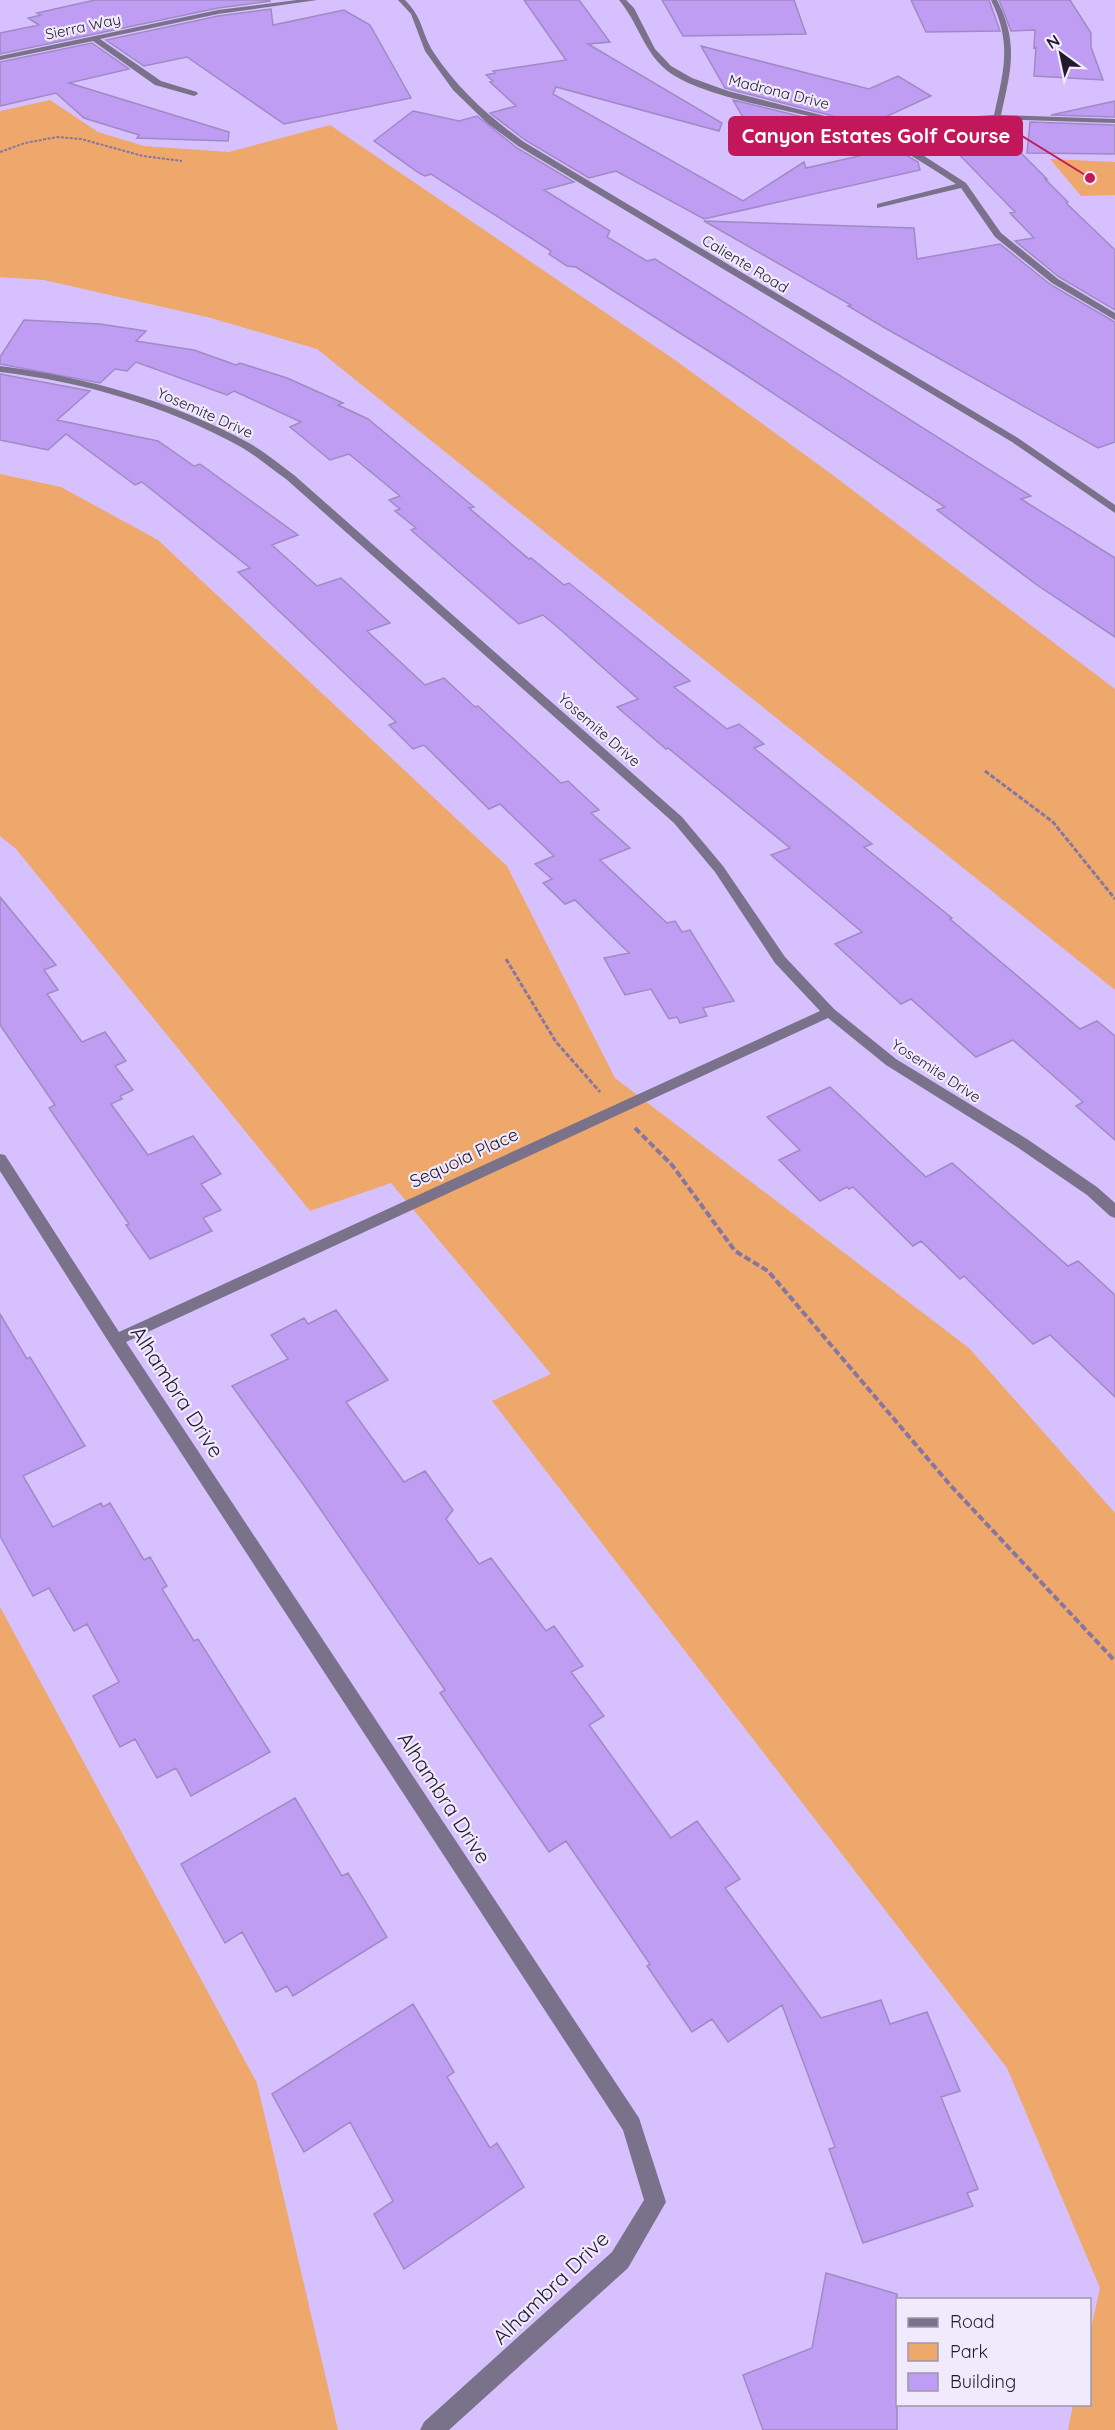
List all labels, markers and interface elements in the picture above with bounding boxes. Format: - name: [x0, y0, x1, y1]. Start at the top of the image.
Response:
- street label: Sierra Way: [43, 9, 122, 44]
- north arrow: [1031, 24, 1091, 84]
- text: N: [1042, 30, 1063, 53]
- street label: Madrona Drive: [727, 70, 831, 113]
- callout: Canyon Estates Golf Course: [729, 117, 1022, 155]
- text: Canyon Estates Golf Course: [742, 123, 1010, 148]
- street label: Caliente Road: [699, 230, 792, 297]
- street label: Yosemite Drive: [154, 383, 256, 442]
- street label: Yosemite Drive: [554, 689, 644, 771]
- street label: Yosemite Drive: [888, 1035, 985, 1107]
- street label: Sequoia Place: [406, 1122, 522, 1193]
- street label: Alhambra Drive: [126, 1321, 230, 1462]
- street label: Alhambra Drive: [393, 1727, 497, 1868]
- street label: Alhambra Drive: [487, 2225, 614, 2349]
- legend: [896, 2298, 1091, 2406]
- text: Road: [950, 2310, 995, 2333]
- text: Park: [950, 2340, 988, 2363]
- text: Building: [950, 2370, 1016, 2393]

